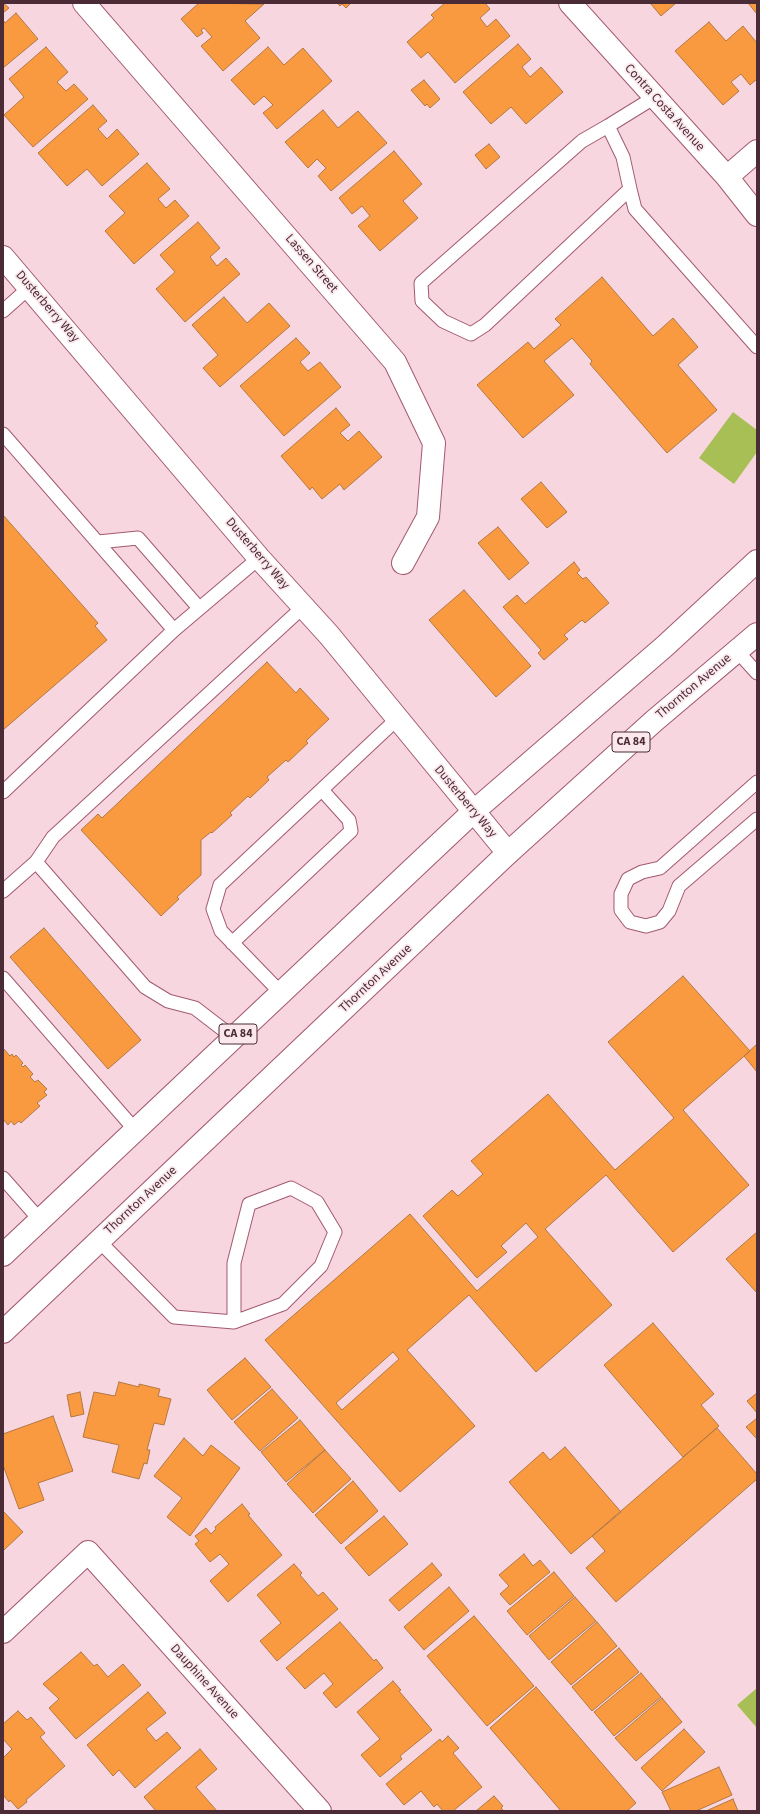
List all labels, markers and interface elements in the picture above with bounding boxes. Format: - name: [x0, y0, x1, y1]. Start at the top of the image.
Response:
- street label: Contra Costa Avenue: [621, 61, 707, 155]
- street label: Lassen Street: [281, 232, 341, 296]
- street label: Dusterberry Way: [12, 268, 82, 346]
- street label: Dusterberry Way: [222, 515, 292, 593]
- street label: Thornton Avenue: [653, 651, 735, 723]
- road number: CA 84: [612, 732, 650, 752]
- street label: Dusterberry Way: [430, 763, 500, 841]
- street label: Thornton Avenue: [336, 941, 416, 1017]
- road number: CA 84: [219, 1024, 257, 1044]
- street label: Thornton Avenue: [101, 1163, 181, 1239]
- street label: Dauphine Avenue: [166, 1641, 242, 1723]

